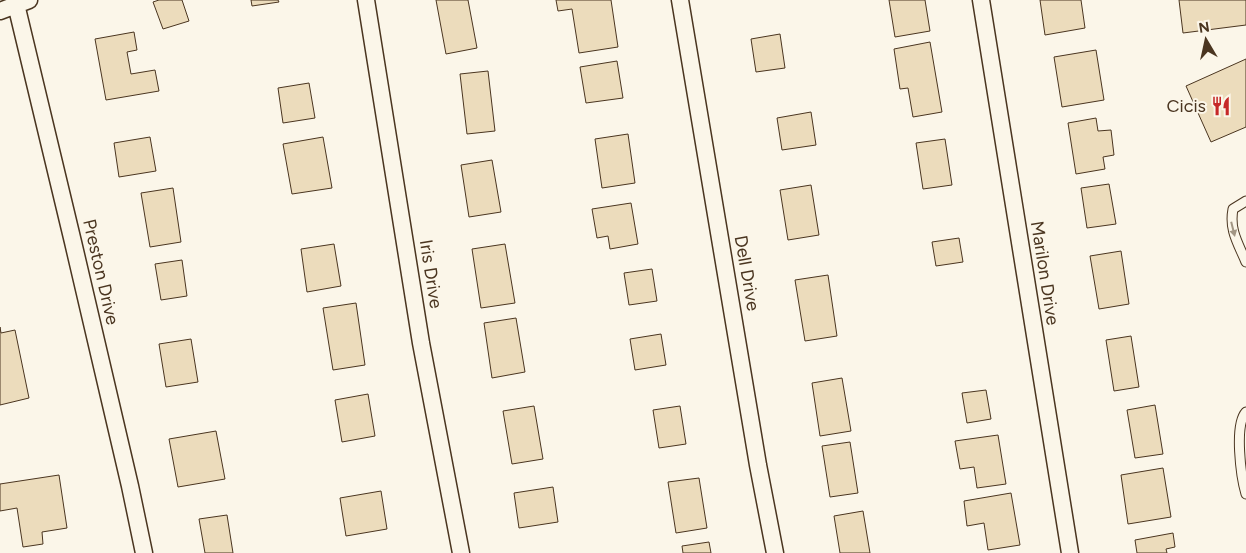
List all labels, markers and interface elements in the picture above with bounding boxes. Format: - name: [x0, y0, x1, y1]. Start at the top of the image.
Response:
- north arrow: [1181, 15, 1231, 65]
- text: N: [1197, 18, 1211, 37]
- place label: Cicis: [1167, 95, 1206, 117]
- restaurant icon: Cicis: [1210, 95, 1232, 117]
- street label: Preston Drive: [78, 217, 124, 327]
- street label: Marilon Drive: [1026, 219, 1064, 327]
- one-way arrow: [1229, 221, 1237, 236]
- street label: Dell Drive: [730, 234, 764, 313]
- street label: Iris Drive: [415, 238, 447, 310]

